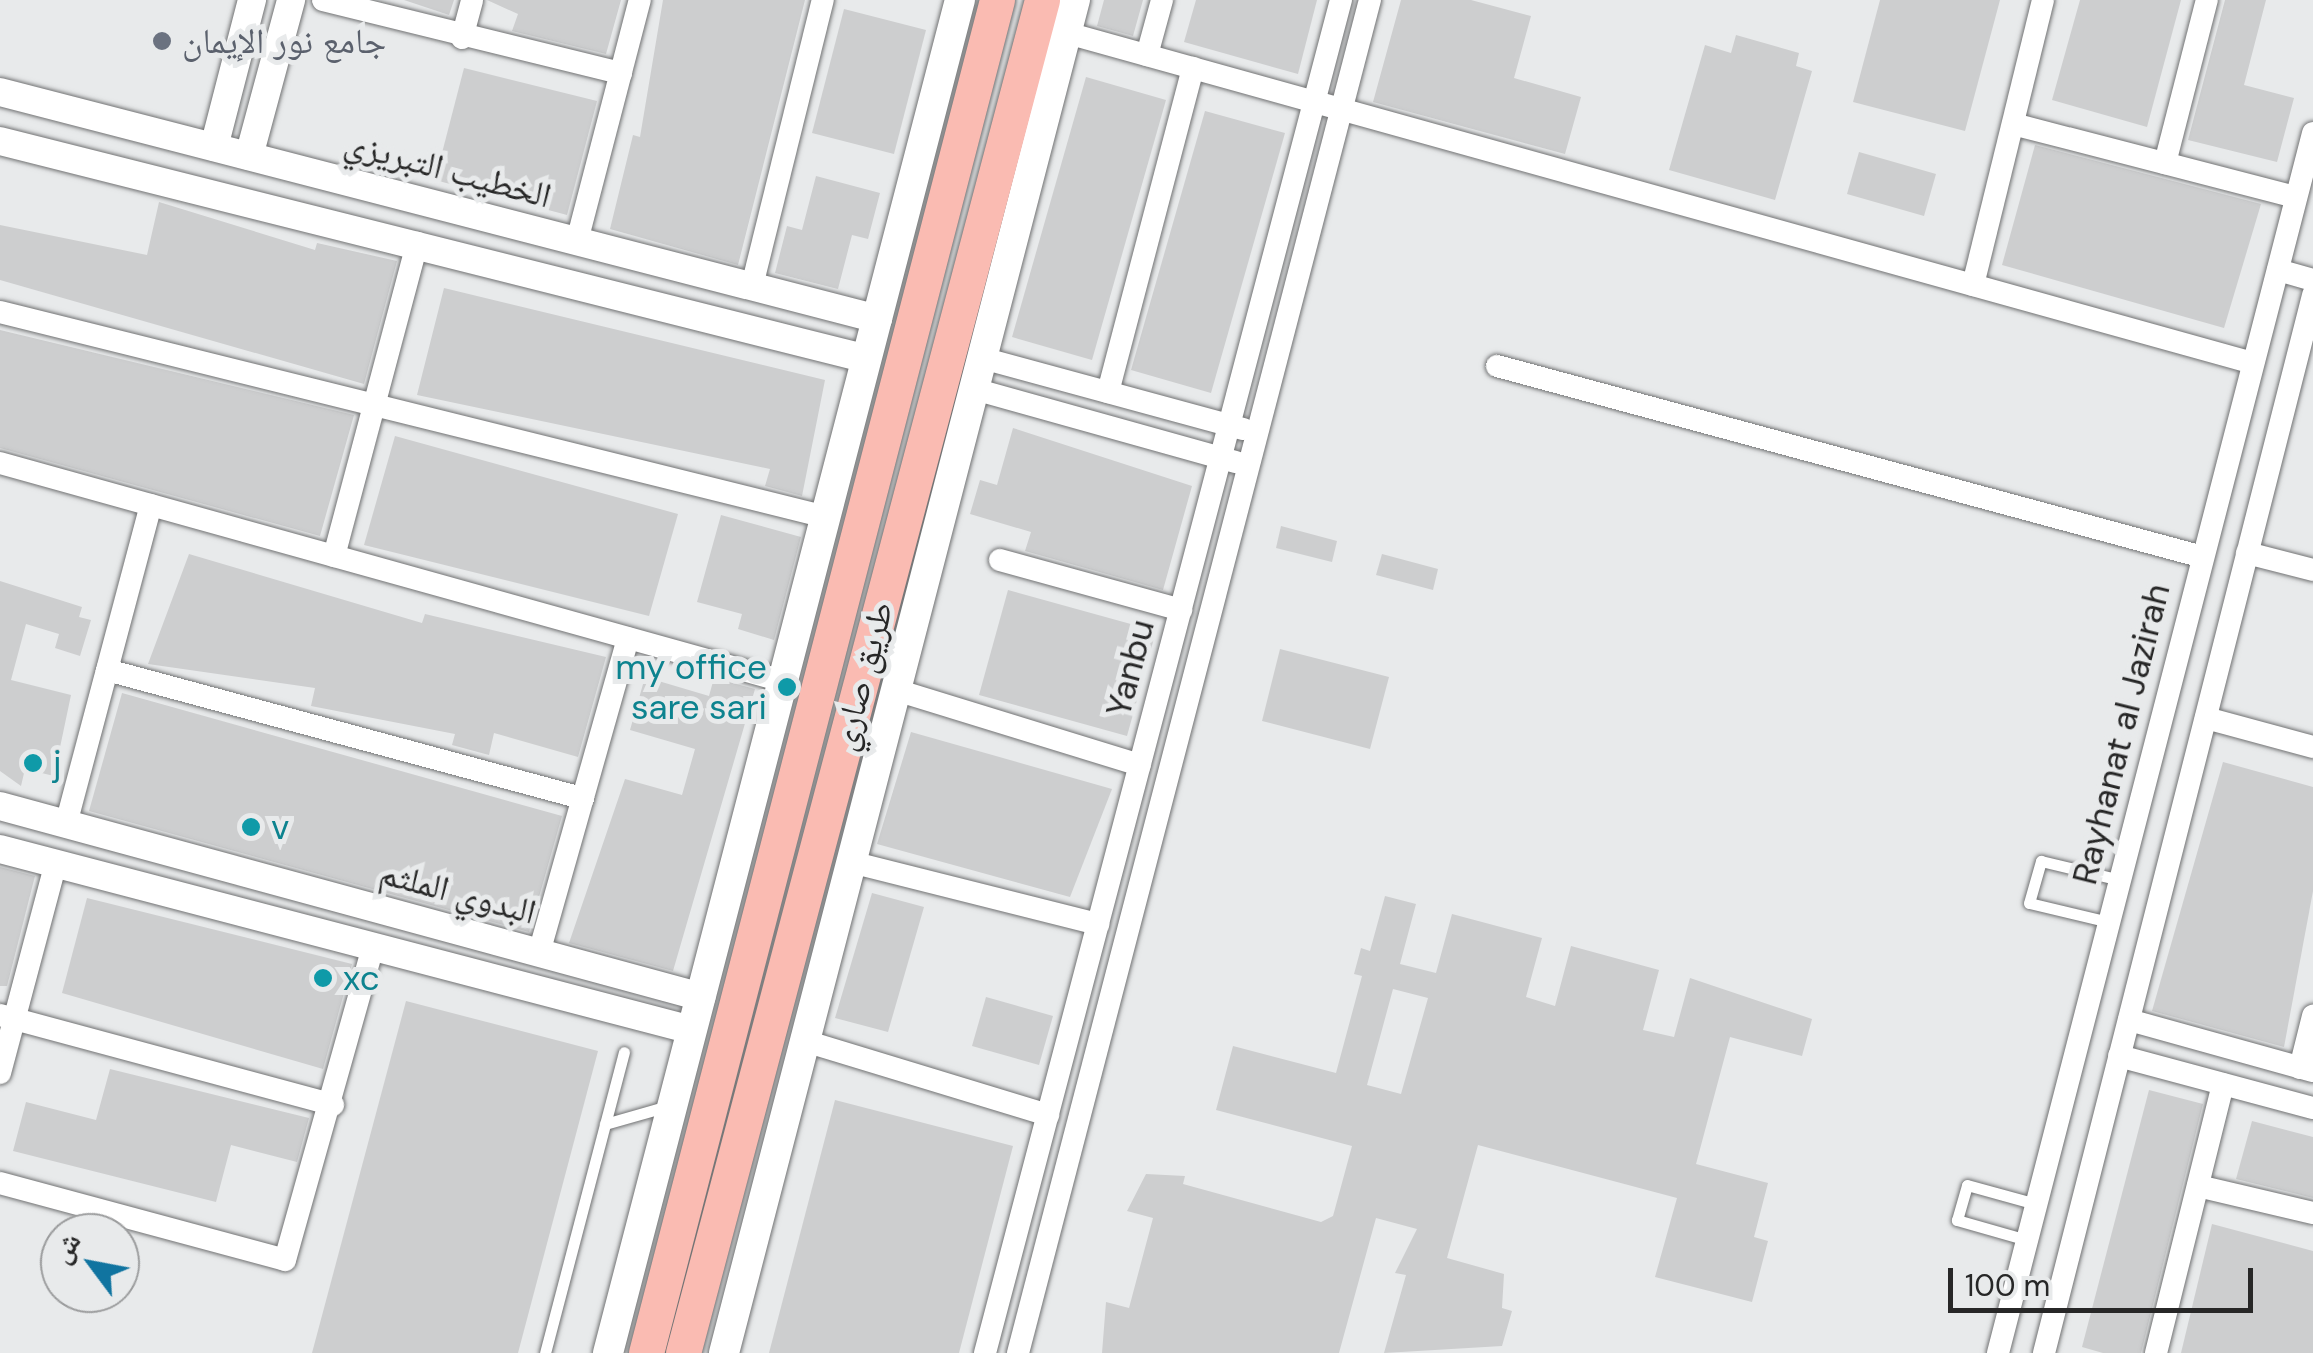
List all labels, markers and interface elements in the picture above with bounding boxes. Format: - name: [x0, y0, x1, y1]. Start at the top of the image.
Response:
- place label: جامع نور الإيمان: [182, 20, 386, 62]
- marker: جامع نور الإيمان: [151, 30, 173, 52]
- street label: الخطيب التبريزي: [340, 121, 556, 217]
- street label: Rayhanat al Jazirah: [2063, 579, 2179, 889]
- street label: طريق صاري: [822, 597, 902, 755]
- street label: Yanbu: [1097, 615, 1163, 721]
- place label: my office sare sari: [615, 646, 767, 728]
- marker: my office sare sari: [776, 676, 798, 698]
- place label: j: [53, 742, 62, 784]
- marker: j: [22, 752, 44, 774]
- place label: v: [271, 806, 289, 848]
- marker: v: [240, 816, 262, 838]
- street label: البدوي الملثم: [375, 851, 541, 933]
- place label: xc: [343, 957, 380, 999]
- marker: xc: [312, 967, 334, 989]
- north arrow: [40, 1213, 140, 1313]
- text: ش: [42, 1225, 89, 1270]
- scale bar: [1953, 1248, 2258, 1310]
- text: 100 m: [1965, 1266, 2050, 1305]

